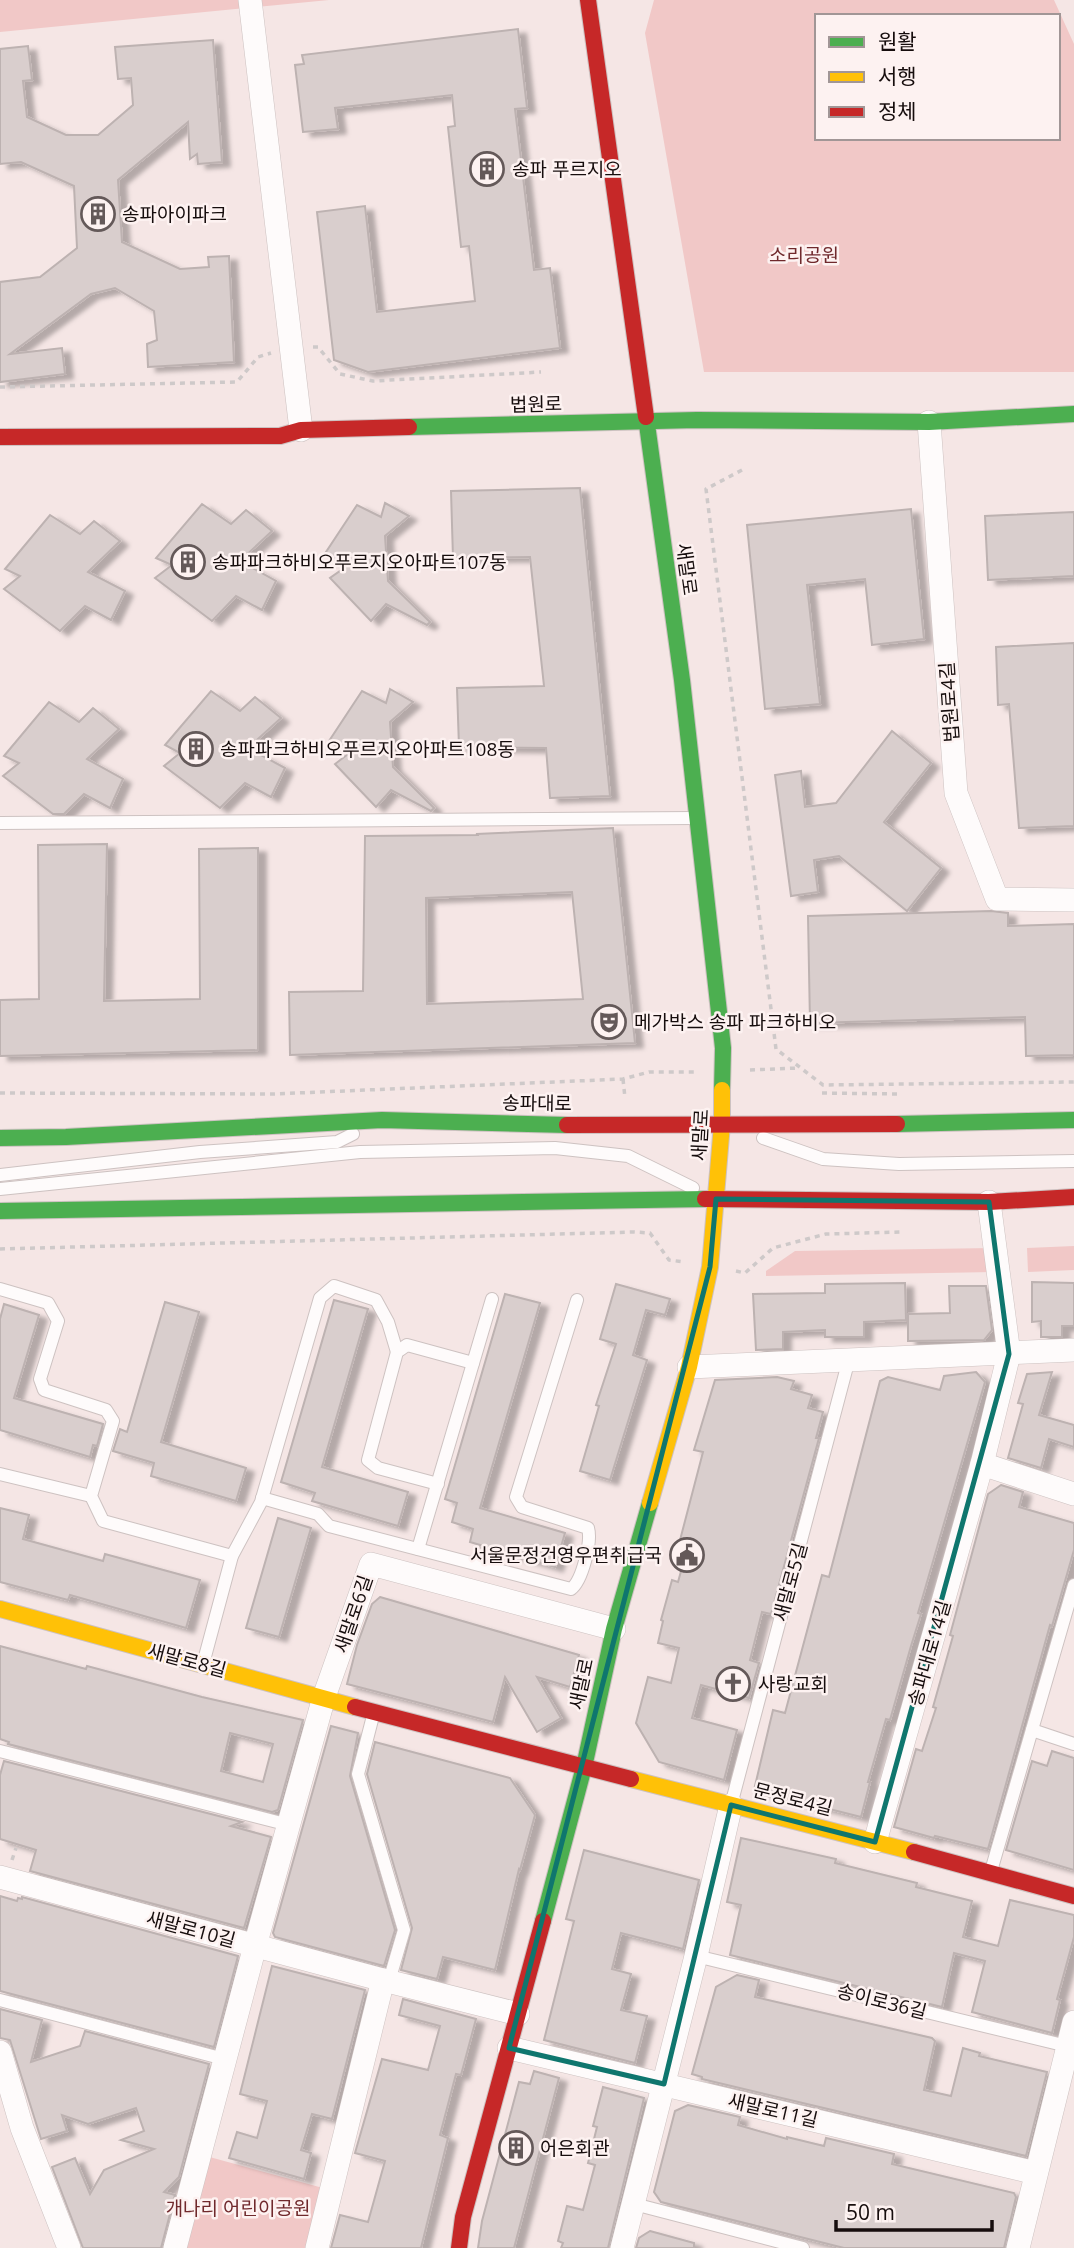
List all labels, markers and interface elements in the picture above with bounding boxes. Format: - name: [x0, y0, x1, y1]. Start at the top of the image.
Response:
- legend: [815, 14, 1060, 140]
- text: 원활: [878, 27, 917, 55]
- text: 서행: [878, 62, 917, 90]
- text: 정체: [878, 97, 917, 125]
- building icon: 송파 푸르지오: [468, 150, 506, 188]
- place label: 송파 푸르지오: [512, 156, 622, 182]
- building icon: 송파아이파크: [79, 195, 117, 233]
- place label: 송파아이파크: [122, 201, 227, 227]
- park label: 소리공원: [769, 242, 839, 268]
- street label: 법원로: [510, 391, 562, 417]
- street label: 새말로: [670, 541, 704, 597]
- building icon: 송파파크하비오푸르지오아파트107동: [169, 543, 207, 581]
- place label: 송파파크하비오푸르지오아파트107동: [212, 549, 507, 575]
- street label: 법원로4길: [933, 661, 965, 743]
- building icon: 송파파크하비오푸르지오아파트108동: [177, 730, 215, 768]
- place label: 송파파크하비오푸르지오아파트108동: [220, 736, 515, 762]
- theatre icon: 메가박스 송파 파크하비오: [590, 1003, 628, 1041]
- place label: 메가박스 송파 파크하비오: [634, 1009, 836, 1035]
- street label: 송파대로: [502, 1089, 572, 1117]
- street label: 새말로: [686, 1108, 714, 1162]
- public building icon: 서울문정건영우편취급국: [668, 1536, 706, 1574]
- street label: 새말로5길: [767, 1540, 813, 1624]
- place label: 서울문정건영우편취급국: [470, 1542, 662, 1568]
- street label: 새말로6길: [328, 1572, 378, 1656]
- street label: 송파대로14길: [901, 1597, 957, 1709]
- street label: 새말로8길: [145, 1637, 229, 1683]
- street label: 새말로: [563, 1656, 599, 1712]
- church icon: 사랑교회: [714, 1665, 752, 1703]
- place label: 사랑교회: [758, 1671, 828, 1697]
- street label: 문정로4길: [751, 1777, 835, 1821]
- street label: 새말로10길: [143, 1905, 239, 1953]
- street label: 송이로36길: [834, 1977, 930, 2025]
- street label: 새말로11길: [725, 2087, 821, 2133]
- building icon: 어은회관: [497, 2129, 535, 2167]
- place label: 어은회관: [540, 2135, 610, 2161]
- scale bar: [836, 2188, 992, 2232]
- park label: 개나리 어린이공원: [166, 2195, 310, 2221]
- text: 50 m: [846, 2198, 895, 2226]

